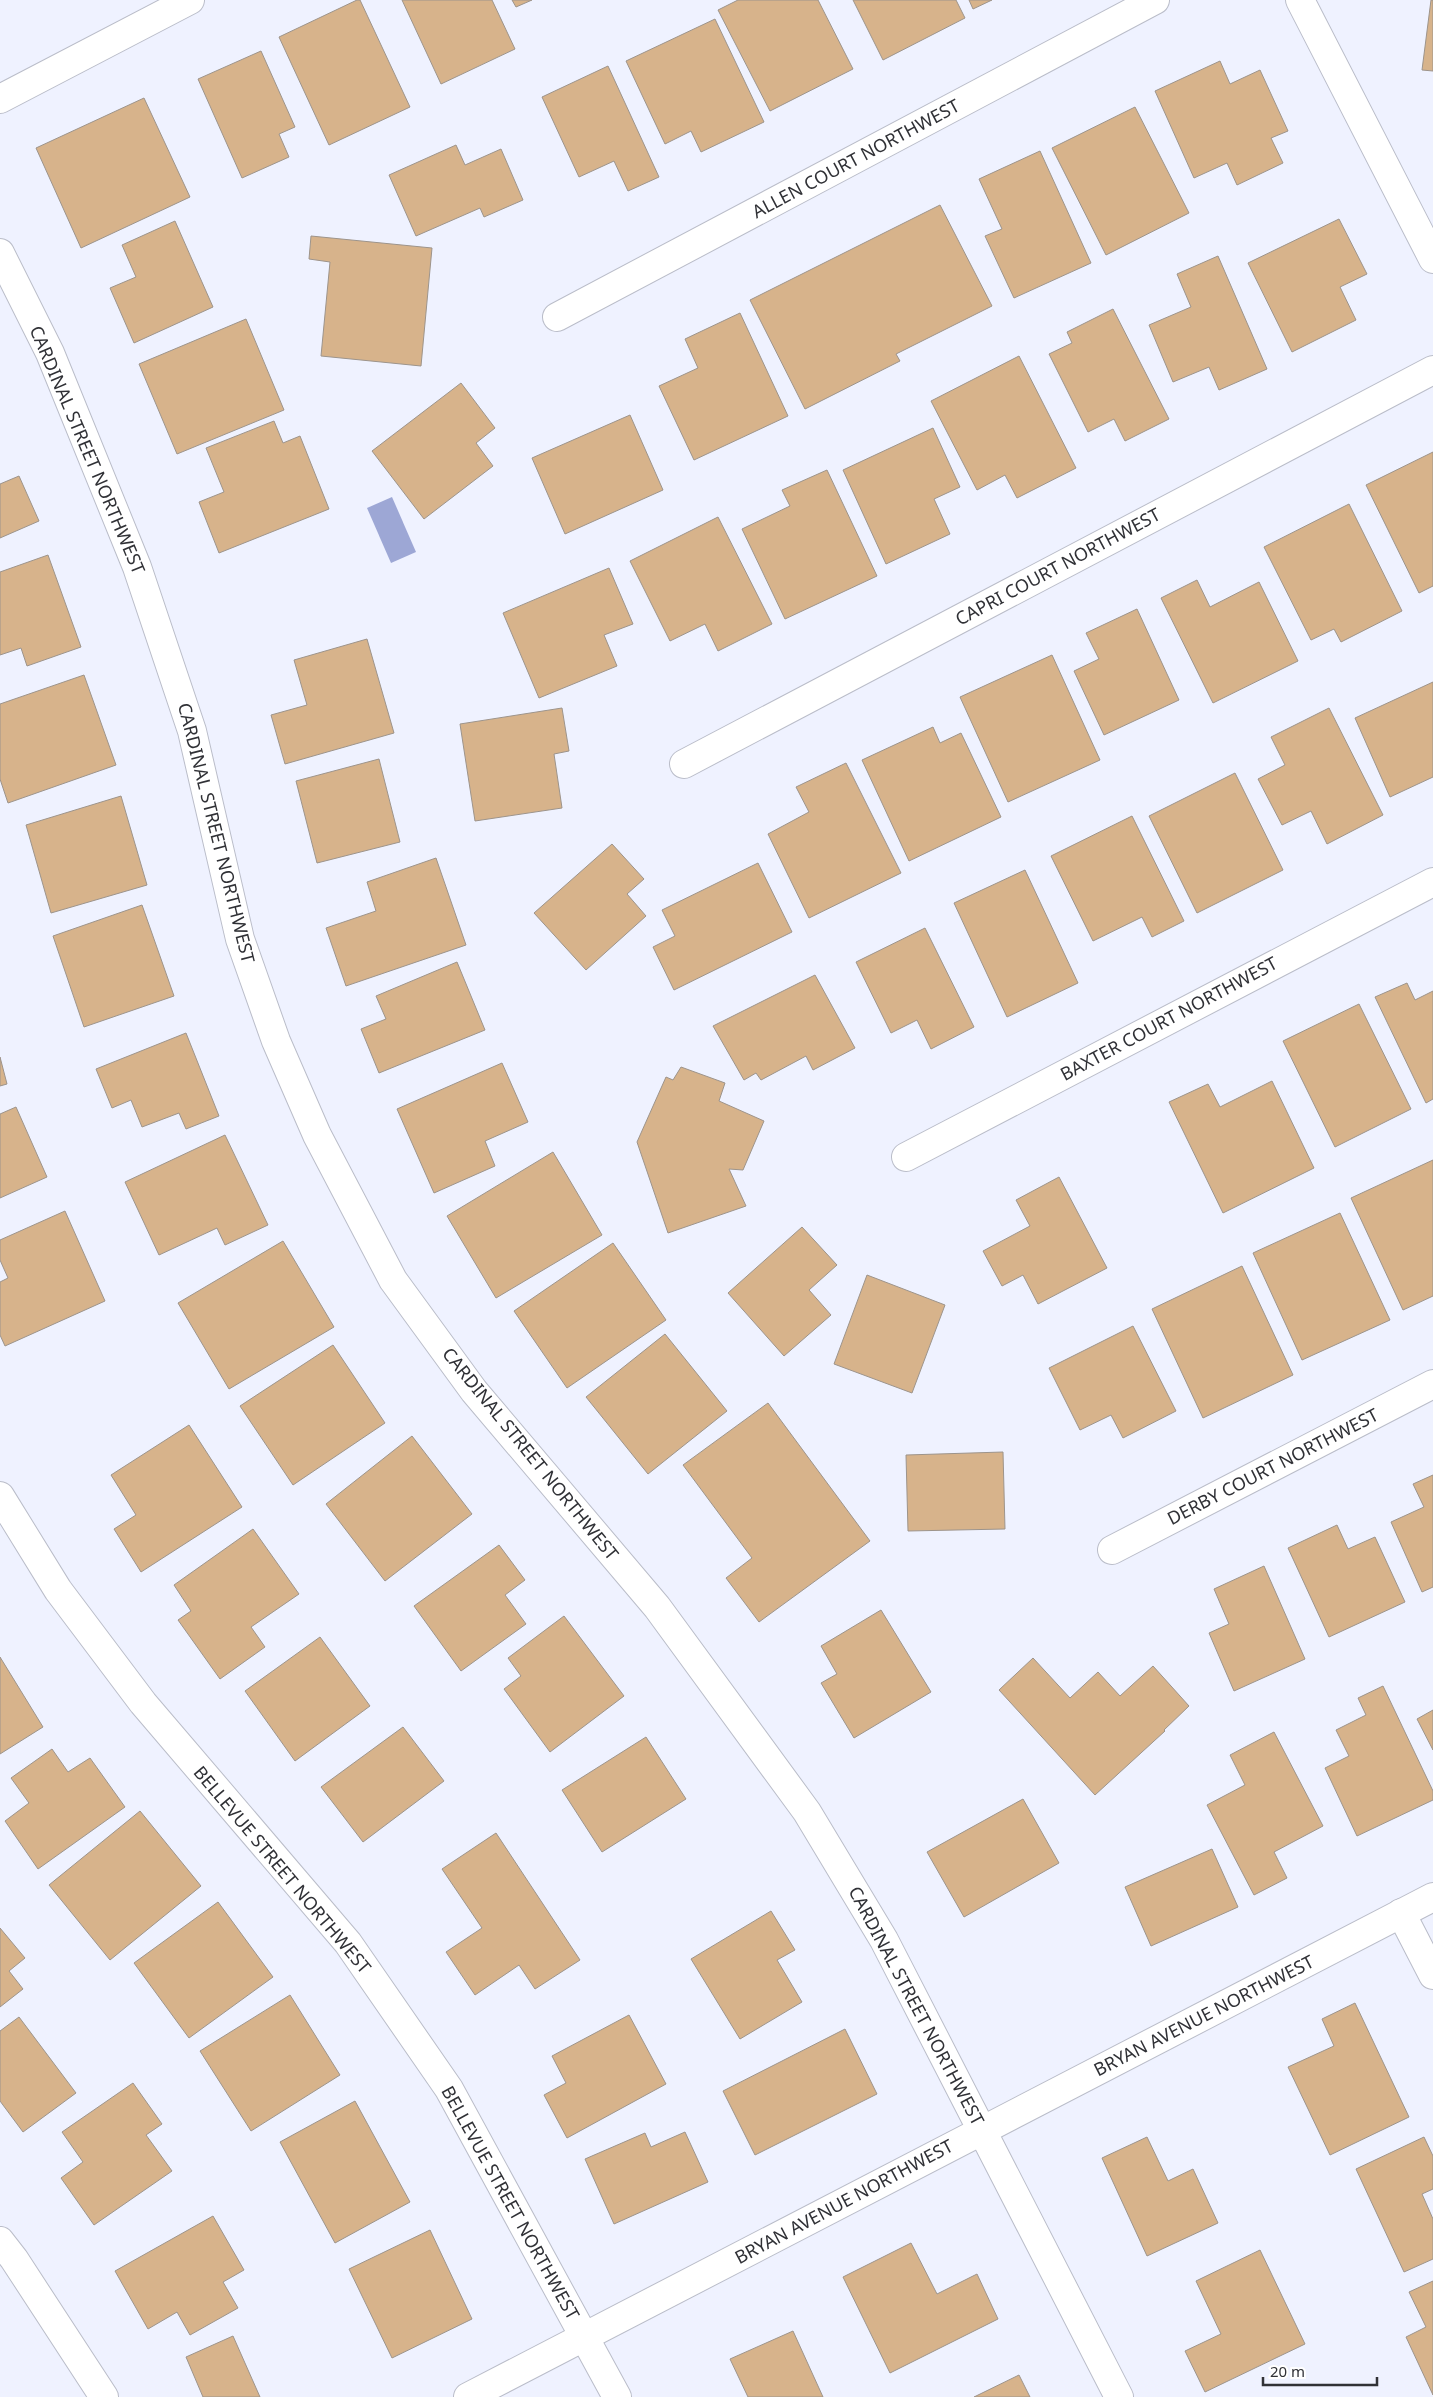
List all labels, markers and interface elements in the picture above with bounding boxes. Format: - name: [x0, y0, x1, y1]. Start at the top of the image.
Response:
- street label: ALLEN COURT NORTHWEST: [748, 93, 963, 223]
- street label: CARDINAL STREET NORTHWEST: [25, 322, 151, 577]
- street label: CAPRI COURT NORTHWEST: [951, 502, 1164, 630]
- street label: CARDINAL STREET NORTHWEST: [173, 700, 261, 965]
- street label: BAXTER COURT NORTHWEST: [1056, 951, 1281, 1086]
- street label: CARDINAL STREET NORTHWEST: [437, 1342, 624, 1565]
- street label: DERBY COURT NORTHWEST: [1163, 1402, 1382, 1530]
- street label: BELLEVUE STREET NORTHWEST: [189, 1761, 377, 1978]
- street label: CARDINAL STREET NORTHWEST: [844, 1882, 990, 2129]
- street label: BRYAN AVENUE NORTHWEST: [1089, 1949, 1318, 2081]
- street label: BELLEVUE STREET NORTHWEST: [436, 2081, 585, 2324]
- street label: BRYAN AVENUE NORTHWEST: [730, 2133, 957, 2269]
- scale bar: [1263, 2354, 1377, 2386]
- text: 20 m: [1270, 2361, 1305, 2381]

